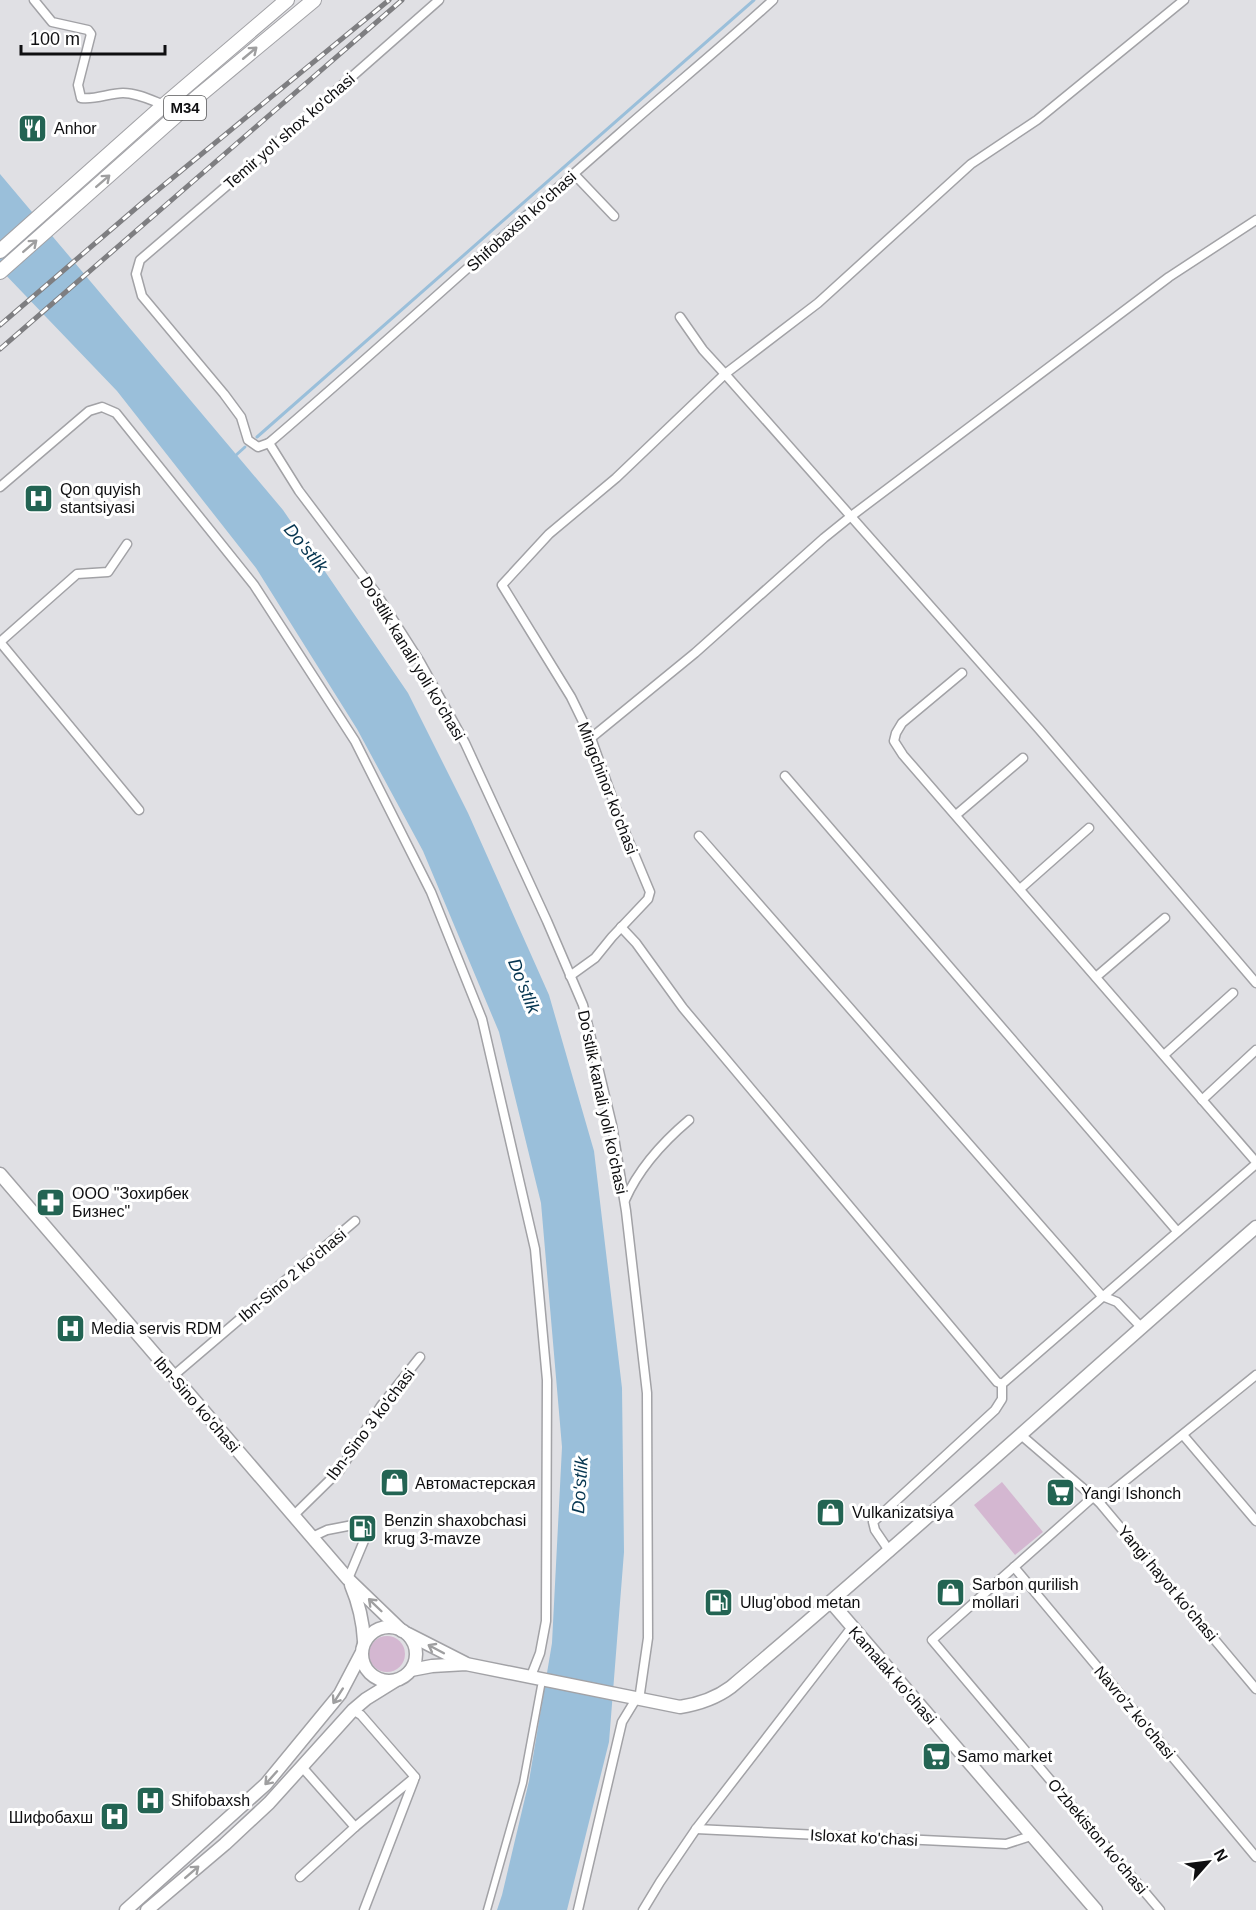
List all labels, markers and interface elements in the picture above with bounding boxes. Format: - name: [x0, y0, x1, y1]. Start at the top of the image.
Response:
- scale bar: [21, 18, 165, 56]
- text: 100 m: [30, 29, 80, 49]
- one-way arrow: [242, 47, 258, 60]
- street label: Temir yo'l shox ko'chasi: [221, 70, 358, 193]
- road number: M34: [164, 96, 206, 120]
- restaurant icon: Anhor: [17, 112, 49, 144]
- place label: Anhor: [54, 120, 97, 137]
- street label: Shifobaxsh ko'chasi: [463, 168, 579, 275]
- one-way arrow: [95, 174, 110, 188]
- one-way arrow: [22, 239, 37, 253]
- place label: Qon quyish stantsiyasi: [60, 481, 141, 516]
- hospital icon: Qon quyish stantsiyasi: [23, 482, 55, 514]
- water label: Do'stlik: [280, 520, 333, 577]
- street label: Do'stlik kanali yoli ko'chasi: [357, 574, 468, 743]
- street label: Mingchinor ko'chasi: [575, 720, 641, 857]
- water label: Do'stlik: [504, 956, 544, 1017]
- street label: Do'stlik kanali yoli ko'chasi: [575, 1009, 630, 1196]
- place label: ООО "Зохирбек Бизнес": [72, 1185, 190, 1220]
- pharmacy icon: ООО "Зохирбек Бизнес": [35, 1186, 67, 1218]
- street label: Ibn-Sino 2 ko'chasi: [235, 1226, 349, 1325]
- hospital icon: Media servis RDM: [54, 1312, 86, 1344]
- place label: Media servis RDM: [91, 1320, 222, 1337]
- street label: Ibn-Sino ko'chasi: [150, 1353, 243, 1456]
- street label: Ibn-Sino 3 ko'chasi: [323, 1365, 418, 1483]
- water label: Do'stlik: [568, 1455, 592, 1514]
- shop icon: Автомастерская: [378, 1467, 410, 1499]
- place label: Автомастерская: [415, 1475, 536, 1492]
- supermarket icon: Yangi Ishonch: [1044, 1477, 1076, 1509]
- place label: Yangi Ishonch: [1081, 1485, 1181, 1502]
- shop icon: Vulkanizatsiya: [815, 1496, 847, 1528]
- place label: Vulkanizatsiya: [852, 1504, 954, 1521]
- place label: Benzin shaxobchasi krug 3-mavze: [384, 1512, 526, 1547]
- fuel station icon: Benzin shaxobchasi krug 3-mavze: [347, 1513, 379, 1545]
- street label: Yangi hayot ko'chasi: [1114, 1522, 1221, 1644]
- place label: Sarbon qurilish mollari: [972, 1576, 1079, 1611]
- shop icon: Sarbon qurilish mollari: [935, 1577, 967, 1609]
- fuel station icon: Ulug'obod metan: [703, 1586, 735, 1618]
- place label: Ulug'obod metan: [740, 1594, 860, 1611]
- one-way arrow: [368, 1598, 383, 1612]
- street label: Kamalak ko'chasi: [846, 1623, 940, 1728]
- one-way arrow: [428, 1643, 445, 1655]
- street label: Navro'z ko'chasi: [1091, 1663, 1178, 1762]
- one-way arrow: [331, 1687, 344, 1704]
- supermarket icon: Samo market: [920, 1740, 952, 1772]
- place label: Samo market: [957, 1748, 1053, 1765]
- one-way arrow: [264, 1770, 278, 1785]
- street label: O'zbekiston ko'chasi: [1045, 1775, 1151, 1897]
- hospital icon: Shifobaxsh: [134, 1784, 166, 1816]
- place label: Shifobaxsh: [171, 1792, 250, 1809]
- hospital icon: Шифобахш: [98, 1801, 130, 1833]
- place label: Шифобахш: [9, 1809, 93, 1826]
- street label: Isloxat ko'chasi: [810, 1826, 918, 1849]
- north arrow: [1178, 1832, 1238, 1892]
- text: N: [1211, 1846, 1231, 1864]
- one-way arrow: [184, 1865, 199, 1879]

